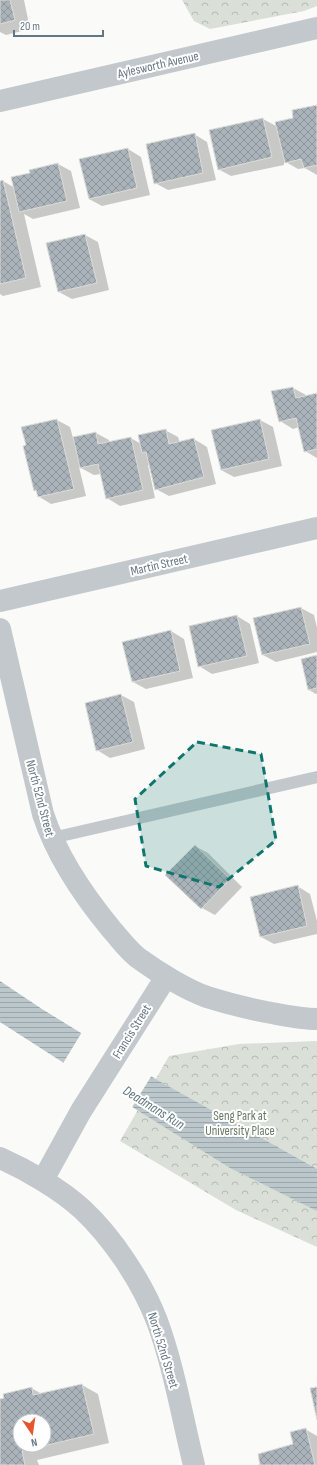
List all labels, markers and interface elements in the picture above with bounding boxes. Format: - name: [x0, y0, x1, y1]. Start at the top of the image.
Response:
- scale bar: [14, 12, 103, 38]
- text: 20 m: [20, 19, 40, 34]
- street label: Aylesworth Avenue: [115, 48, 200, 82]
- street label: Martin Street: [129, 551, 189, 579]
- street label: North 52nd Street: [22, 758, 58, 838]
- street label: Francis Street: [109, 1001, 155, 1062]
- water label: Deadmans Run: [120, 1082, 188, 1133]
- park label: Seng Park at University Place: [205, 1108, 275, 1139]
- street label: North 52nd Street: [144, 1310, 182, 1390]
- north arrow: [12, 1413, 52, 1453]
- text: N: [30, 1435, 38, 1449]

